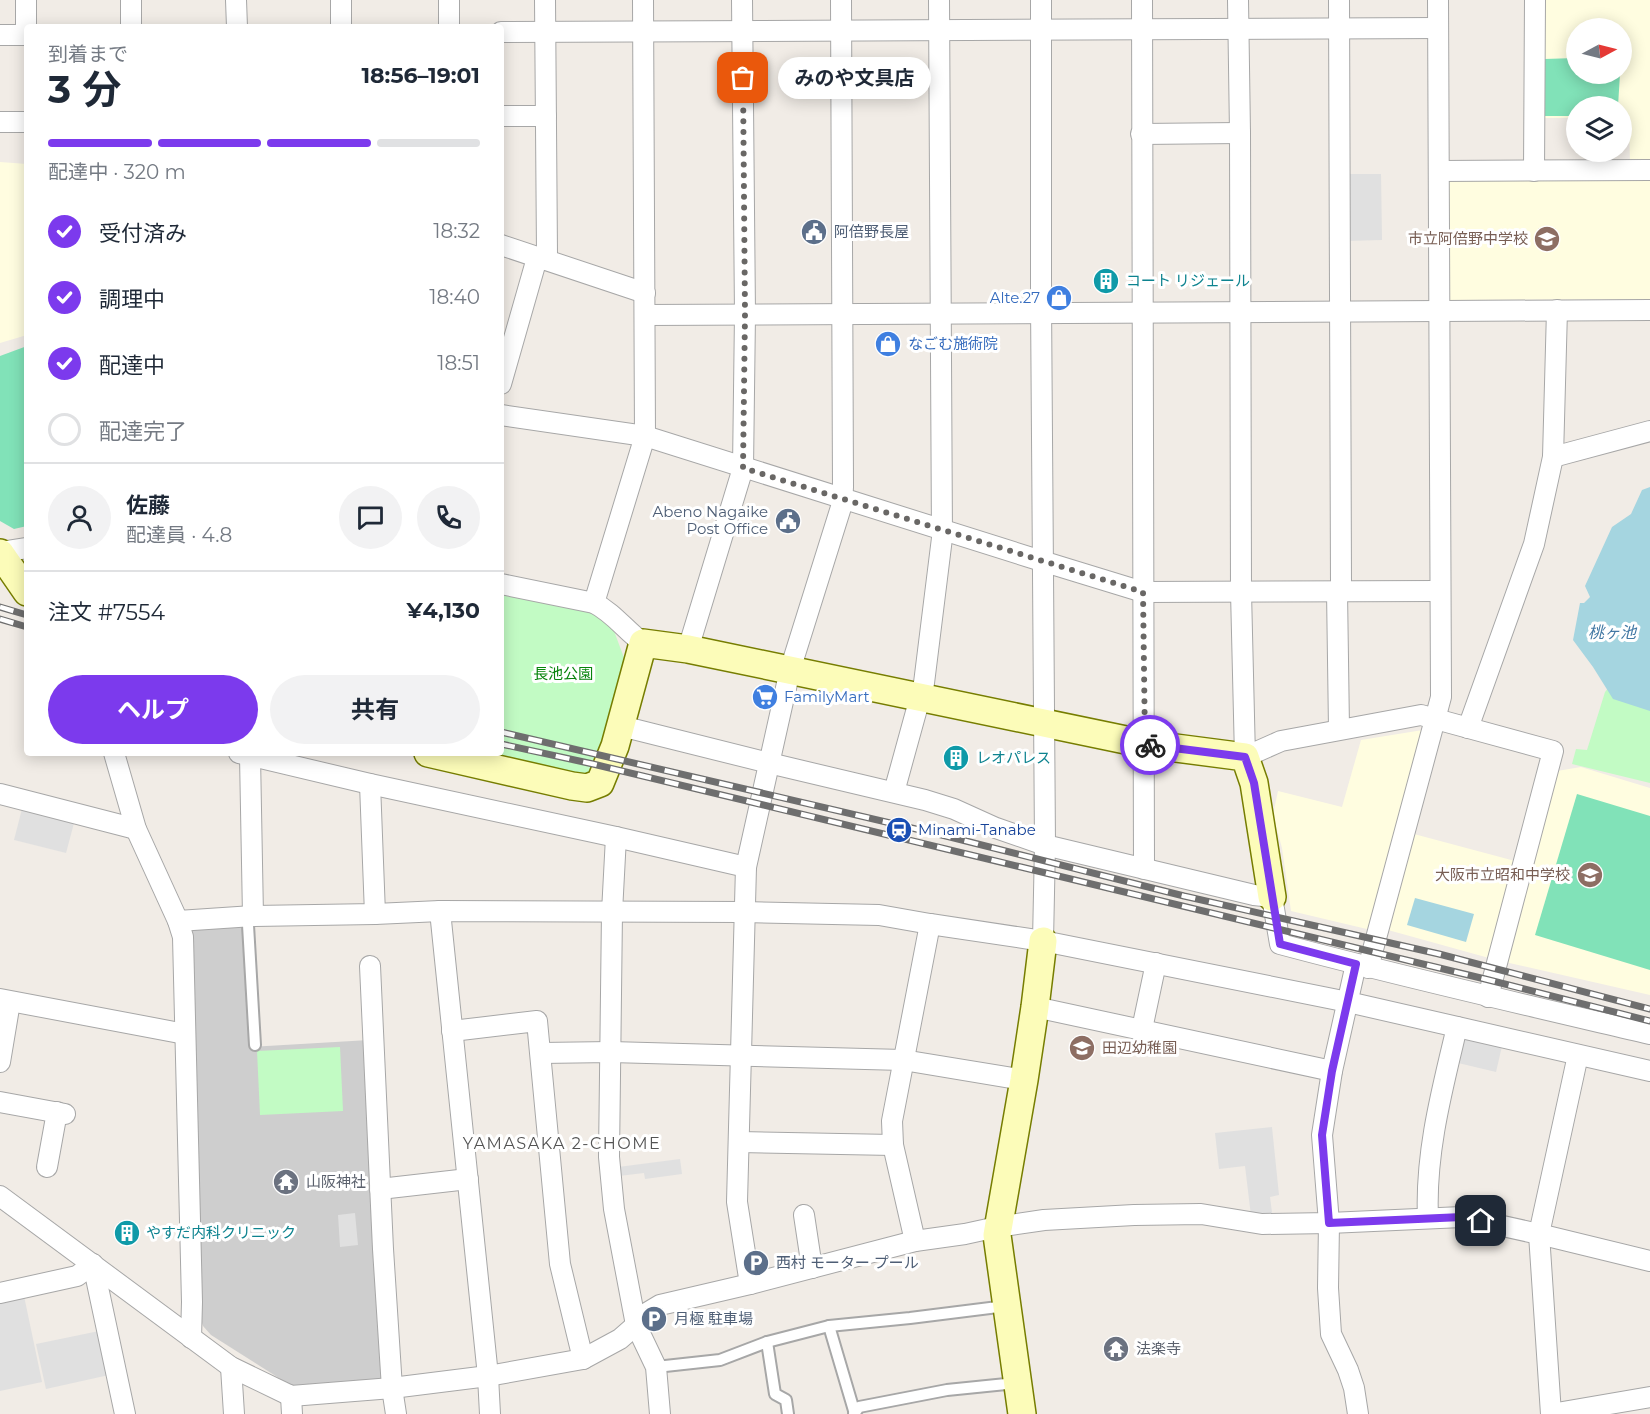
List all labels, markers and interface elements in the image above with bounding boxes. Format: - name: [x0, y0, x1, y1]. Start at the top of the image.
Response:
- north arrow: [1566, 18, 1632, 84]
- map controls: [1566, 18, 1632, 162]
- text: 到着まで: [48, 42, 128, 66]
- pin: [717, 52, 768, 103]
- callout: みのや文具店: [779, 57, 932, 99]
- icon: bag: [726, 61, 759, 94]
- text: 18:56–19:01: [361, 62, 480, 89]
- text: 3 分: [48, 65, 121, 113]
- text: みのや文具店: [795, 66, 915, 90]
- button: layers: [1566, 96, 1632, 162]
- text: 配達中 · 320 m: [48, 160, 186, 184]
- icon: check: [48, 215, 81, 248]
- public building icon: 阿倍野長屋: [799, 217, 829, 247]
- text: 18:32: [433, 219, 480, 243]
- text: 受付済み: [99, 220, 187, 247]
- place label: 阿倍野長屋: [834, 222, 909, 241]
- school or university icon: 市立阿倍野中学校: [1532, 224, 1562, 254]
- place label: 市立阿倍野中学校: [1408, 229, 1528, 248]
- building icon: コート リジェール: [1091, 266, 1121, 296]
- place label: コート リジェール: [1126, 271, 1250, 290]
- icon: check: [48, 281, 81, 314]
- shop icon: Alte.27: [1044, 283, 1074, 313]
- text: 18:40: [429, 285, 480, 309]
- text: 調理中: [99, 286, 165, 313]
- place label: Alte.27: [990, 288, 1040, 307]
- shop icon: なごむ施術院: [873, 329, 903, 359]
- place label: なごむ施術院: [908, 334, 998, 353]
- icon: check: [48, 347, 81, 380]
- text: 18:51: [437, 351, 480, 375]
- text: 配達中: [99, 352, 165, 379]
- text: 配達完了: [99, 418, 187, 445]
- button: person: [48, 486, 111, 549]
- button: chat: [339, 486, 402, 549]
- button: phone: [417, 486, 480, 549]
- text: 佐藤: [126, 492, 170, 519]
- place label: Abeno Nagaike Post Office: [653, 502, 768, 538]
- public building icon: Abeno Nagaike Post Office: [773, 506, 803, 536]
- text: 配達員 · 4.8: [126, 523, 232, 547]
- text: ¥4,130: [406, 597, 480, 624]
- text: 注文 #7554: [48, 599, 165, 626]
- water label: 桃ヶ池: [1588, 623, 1638, 642]
- park label: 長池公園: [533, 664, 593, 683]
- button: ヘルプ: [48, 675, 258, 744]
- button: 共有: [270, 675, 480, 744]
- supermarket icon: FamilyMart: [750, 682, 780, 712]
- place label: FamilyMart: [784, 687, 870, 706]
- courier: [1120, 715, 1180, 775]
- icon: bike: [1134, 729, 1167, 762]
- building icon: レオパレス: [941, 743, 971, 773]
- place label: レオパレス: [976, 748, 1051, 767]
- station icon: Minami-Tanabe: [884, 815, 914, 845]
- place label: Minami-Tanabe: [918, 820, 1036, 839]
- school or university icon: 大阪市立昭和中学校: [1575, 860, 1605, 890]
- place label: 大阪市立昭和中学校: [1435, 865, 1570, 884]
- school or university icon: 田辺幼稚園: [1067, 1033, 1097, 1063]
- place label: 田辺幼稚園: [1102, 1038, 1177, 1057]
- district label: YAMASAKA 2-CHOME: [463, 1134, 661, 1153]
- temple icon: 山阪神社: [271, 1167, 301, 1197]
- place label: 山阪神社: [306, 1172, 366, 1191]
- pin: [1455, 1195, 1506, 1246]
- icon: home: [1464, 1204, 1497, 1237]
- building icon: やすだ内科クリニック: [112, 1218, 142, 1248]
- place label: やすだ内科クリニック: [146, 1223, 296, 1242]
- parking icon: 西村 モーター プール: [741, 1248, 771, 1278]
- place label: 西村 モーター プール: [776, 1253, 919, 1272]
- parking icon: 月極 駐車場: [639, 1304, 669, 1334]
- place label: 月極 駐車場: [674, 1309, 753, 1328]
- temple icon: 法楽寺: [1101, 1334, 1131, 1364]
- place label: 法楽寺: [1136, 1339, 1181, 1358]

